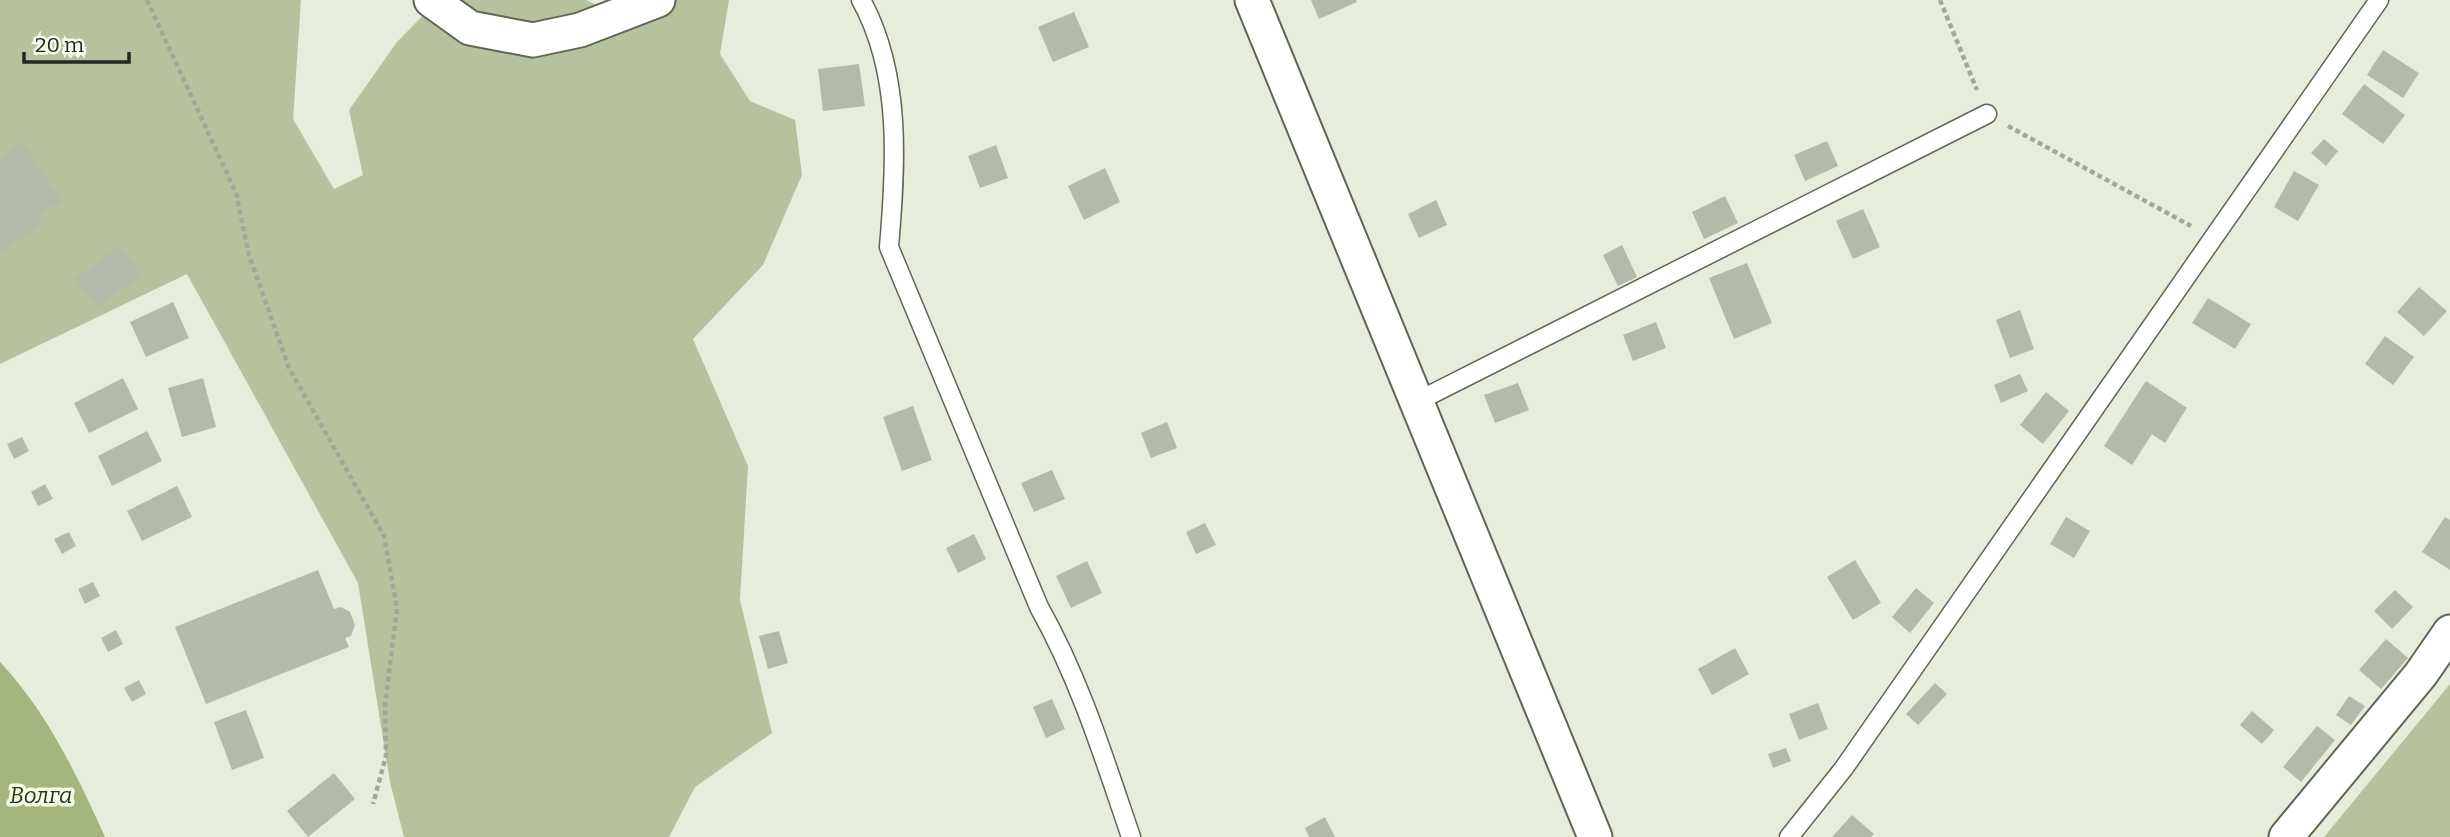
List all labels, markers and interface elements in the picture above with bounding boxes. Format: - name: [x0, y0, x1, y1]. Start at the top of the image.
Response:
- scale bar: [24, 21, 130, 65]
- text: 20 m: [35, 32, 84, 58]
- water label: Волга: [9, 781, 73, 809]

